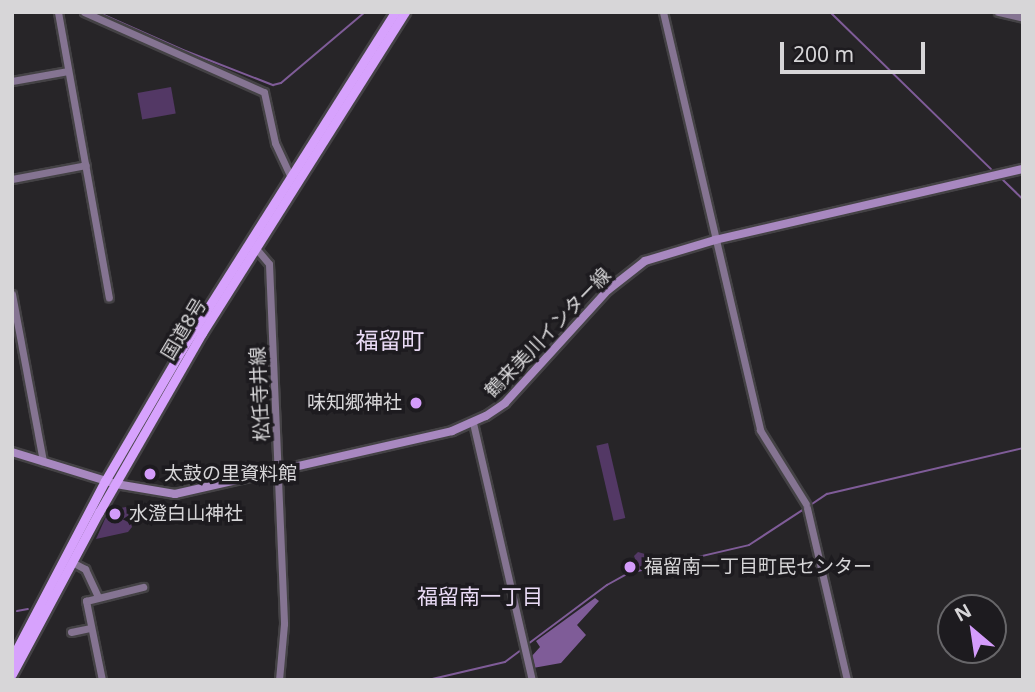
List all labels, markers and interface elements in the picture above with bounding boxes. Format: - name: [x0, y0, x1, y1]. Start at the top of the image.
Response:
- scale bar: [783, 28, 928, 72]
- text: 200 m: [793, 40, 854, 68]
- street label: 鶴来美川インター線: [480, 264, 616, 402]
- street label: 国道8号: [157, 294, 211, 364]
- district label: 福留町: [356, 326, 424, 354]
- street label: 松任寺井線: [246, 346, 274, 442]
- place label: 味知郷神社: [307, 392, 402, 414]
- marker: 味知郷神社: [408, 395, 424, 411]
- place label: 太鼓の里資料館: [164, 463, 297, 485]
- marker: 太鼓の里資料館: [142, 466, 158, 482]
- place label: 水澄白山神社: [129, 503, 243, 525]
- marker: 水澄白山神社: [107, 506, 123, 522]
- place label: 福留南一丁目町民センター: [644, 556, 872, 578]
- marker: 福留南一丁目町民センター: [622, 559, 638, 575]
- district label: 福留南一丁目: [417, 583, 543, 609]
- north arrow: [937, 594, 1007, 664]
- text: N: [950, 597, 976, 628]

